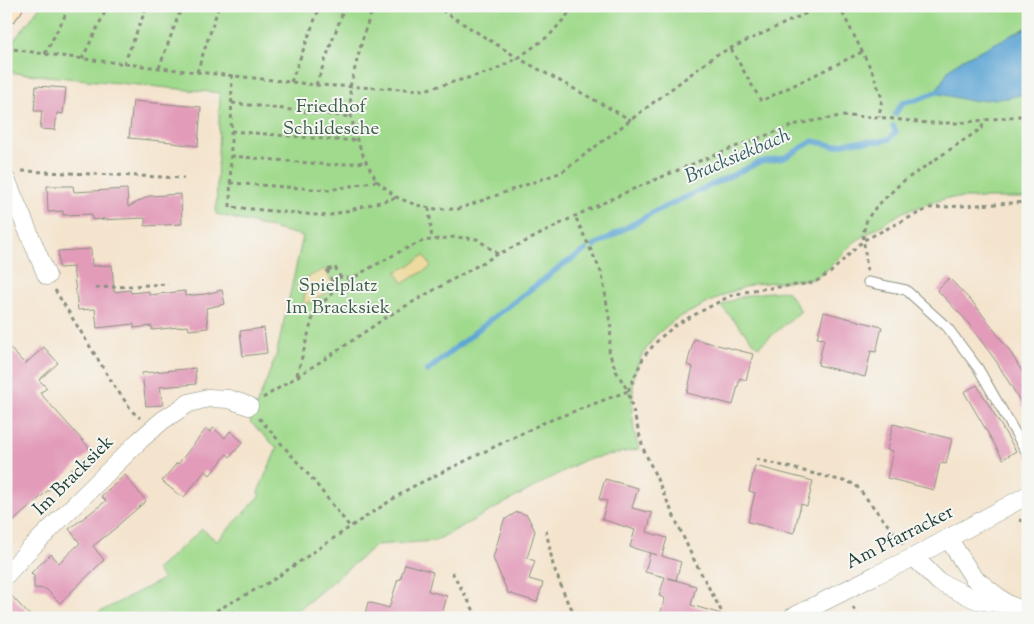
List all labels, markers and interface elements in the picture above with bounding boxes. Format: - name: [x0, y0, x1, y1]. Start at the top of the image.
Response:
- park label: Friedhof Schildesche: [283, 94, 379, 143]
- water label: Bracksiekbach: [681, 122, 795, 192]
- park label: Spielplatz Im Bracksiek: [286, 273, 391, 322]
- street label: Im Bracksiek: [28, 429, 121, 522]
- street label: Am Pfarracker: [841, 499, 959, 577]

